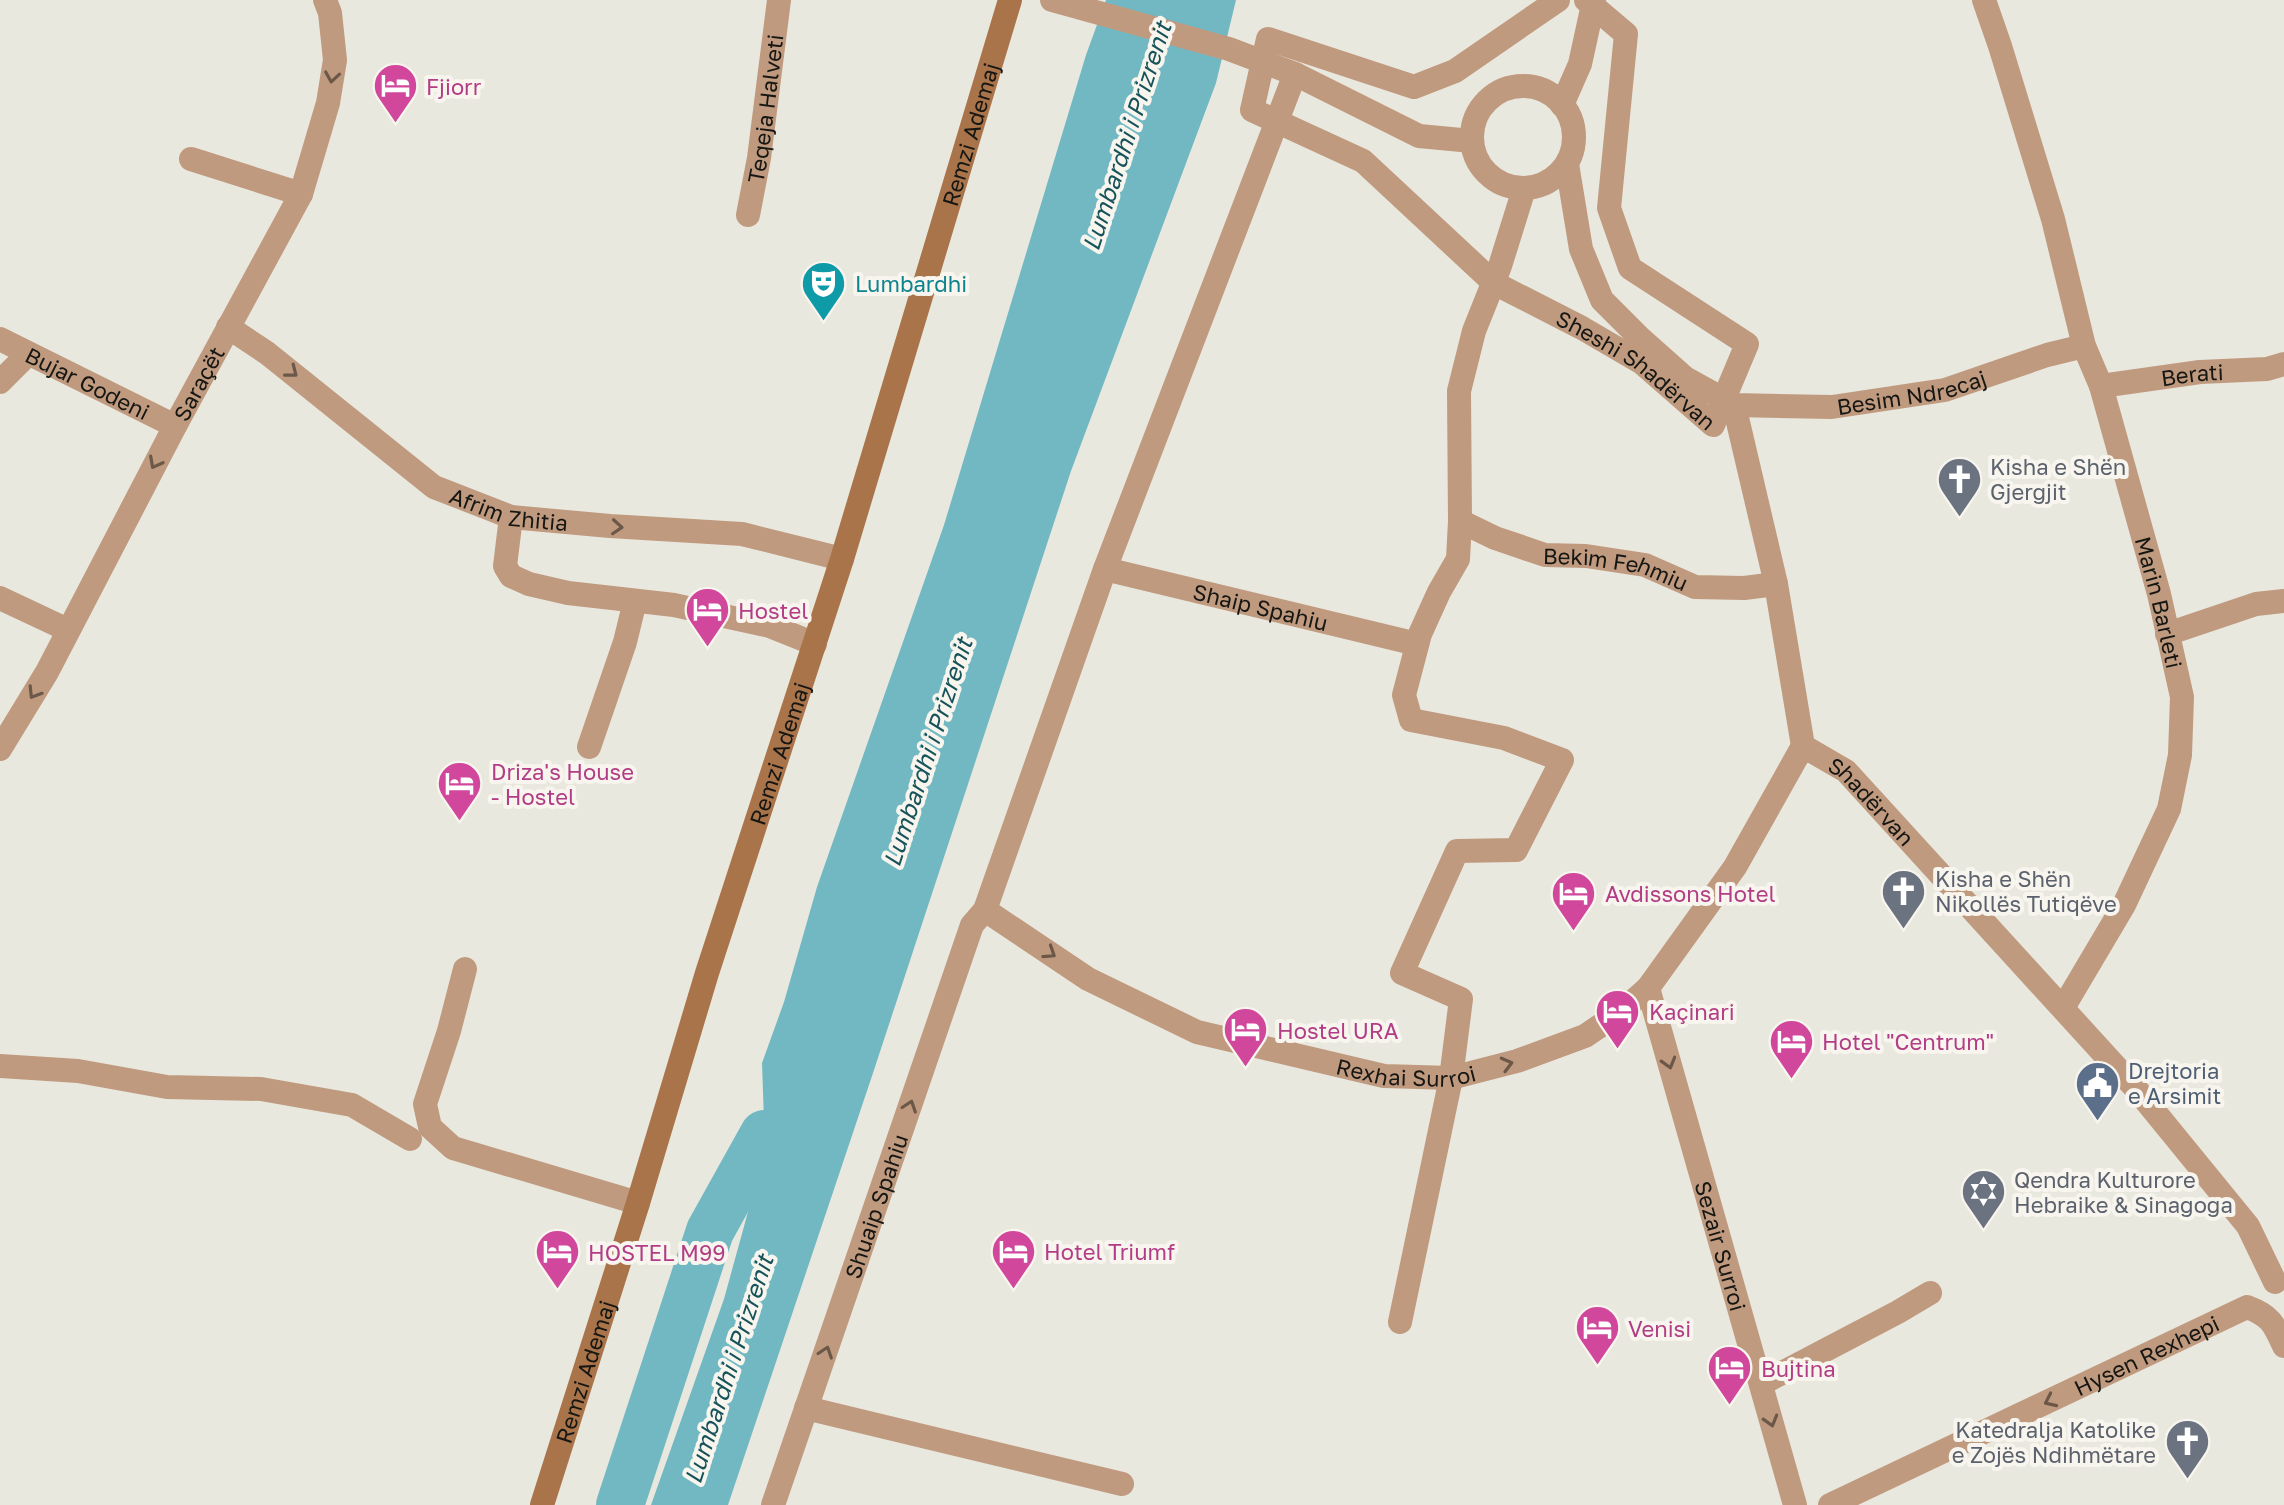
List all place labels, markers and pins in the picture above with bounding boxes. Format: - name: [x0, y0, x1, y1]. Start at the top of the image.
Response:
- hotel icon: Fjiorr: [371, 62, 419, 125]
- place label: Fjiorr: [426, 73, 482, 100]
- theatre icon: Lumbardhi: [800, 259, 848, 322]
- place label: Lumbardhi: [855, 270, 967, 297]
- place label: Kisha e Shën Gjergjit: [1990, 453, 2126, 505]
- church icon: Kisha e Shën Gjergjit: [1935, 455, 1983, 518]
- hotel icon: Hostel: [683, 586, 731, 649]
- place label: Hostel: [738, 597, 808, 624]
- place label: Driza's House - Hostel: [491, 758, 634, 810]
- hotel icon: Driza's House - Hostel: [436, 760, 484, 823]
- place label: Kisha e Shën Nikollës Tutiqëve: [1935, 865, 2117, 917]
- church icon: Kisha e Shën Nikollës Tutiqëve: [1880, 867, 1928, 930]
- hotel icon: Avdissons Hotel: [1550, 869, 1598, 932]
- place label: Avdissons Hotel: [1605, 880, 1775, 907]
- hotel icon: Kaçinari: [1594, 987, 1642, 1050]
- place label: Kaçinari: [1649, 998, 1735, 1025]
- hotel icon: Hostel URA: [1222, 1006, 1270, 1069]
- place label: Hostel URA: [1277, 1017, 1399, 1044]
- hotel icon: Hotel "Centrum": [1767, 1017, 1815, 1080]
- place label: Hotel "Centrum": [1822, 1028, 1994, 1055]
- place label: Drejtoria e Arsimit: [2128, 1057, 2221, 1109]
- public building icon: Drejtoria e Arsimit: [2073, 1059, 2121, 1122]
- place label: Qendra Kulturore Hebraike & Sinagoga: [2014, 1166, 2233, 1218]
- synagogue icon: Qendra Kulturore Hebraike & Sinagoga: [1959, 1168, 2007, 1231]
- hotel icon: Hotel Triumf: [989, 1227, 1037, 1290]
- hotel icon: HOSTEL M99: [533, 1228, 581, 1291]
- place label: Hotel Triumf: [1044, 1238, 1175, 1265]
- place label: HOSTEL M99: [588, 1239, 726, 1266]
- hotel icon: Venisi: [1573, 1304, 1621, 1367]
- place label: Venisi: [1628, 1315, 1691, 1342]
- hotel icon: Bujtina: [1706, 1344, 1754, 1407]
- place label: Bujtina: [1761, 1355, 1836, 1382]
- place label: Katedralja Katolike e Zojës Ndihmëtare: [1952, 1416, 2156, 1468]
- church icon: Katedralja Katolike e Zojës Ndihmëtare: [2163, 1418, 2211, 1481]

